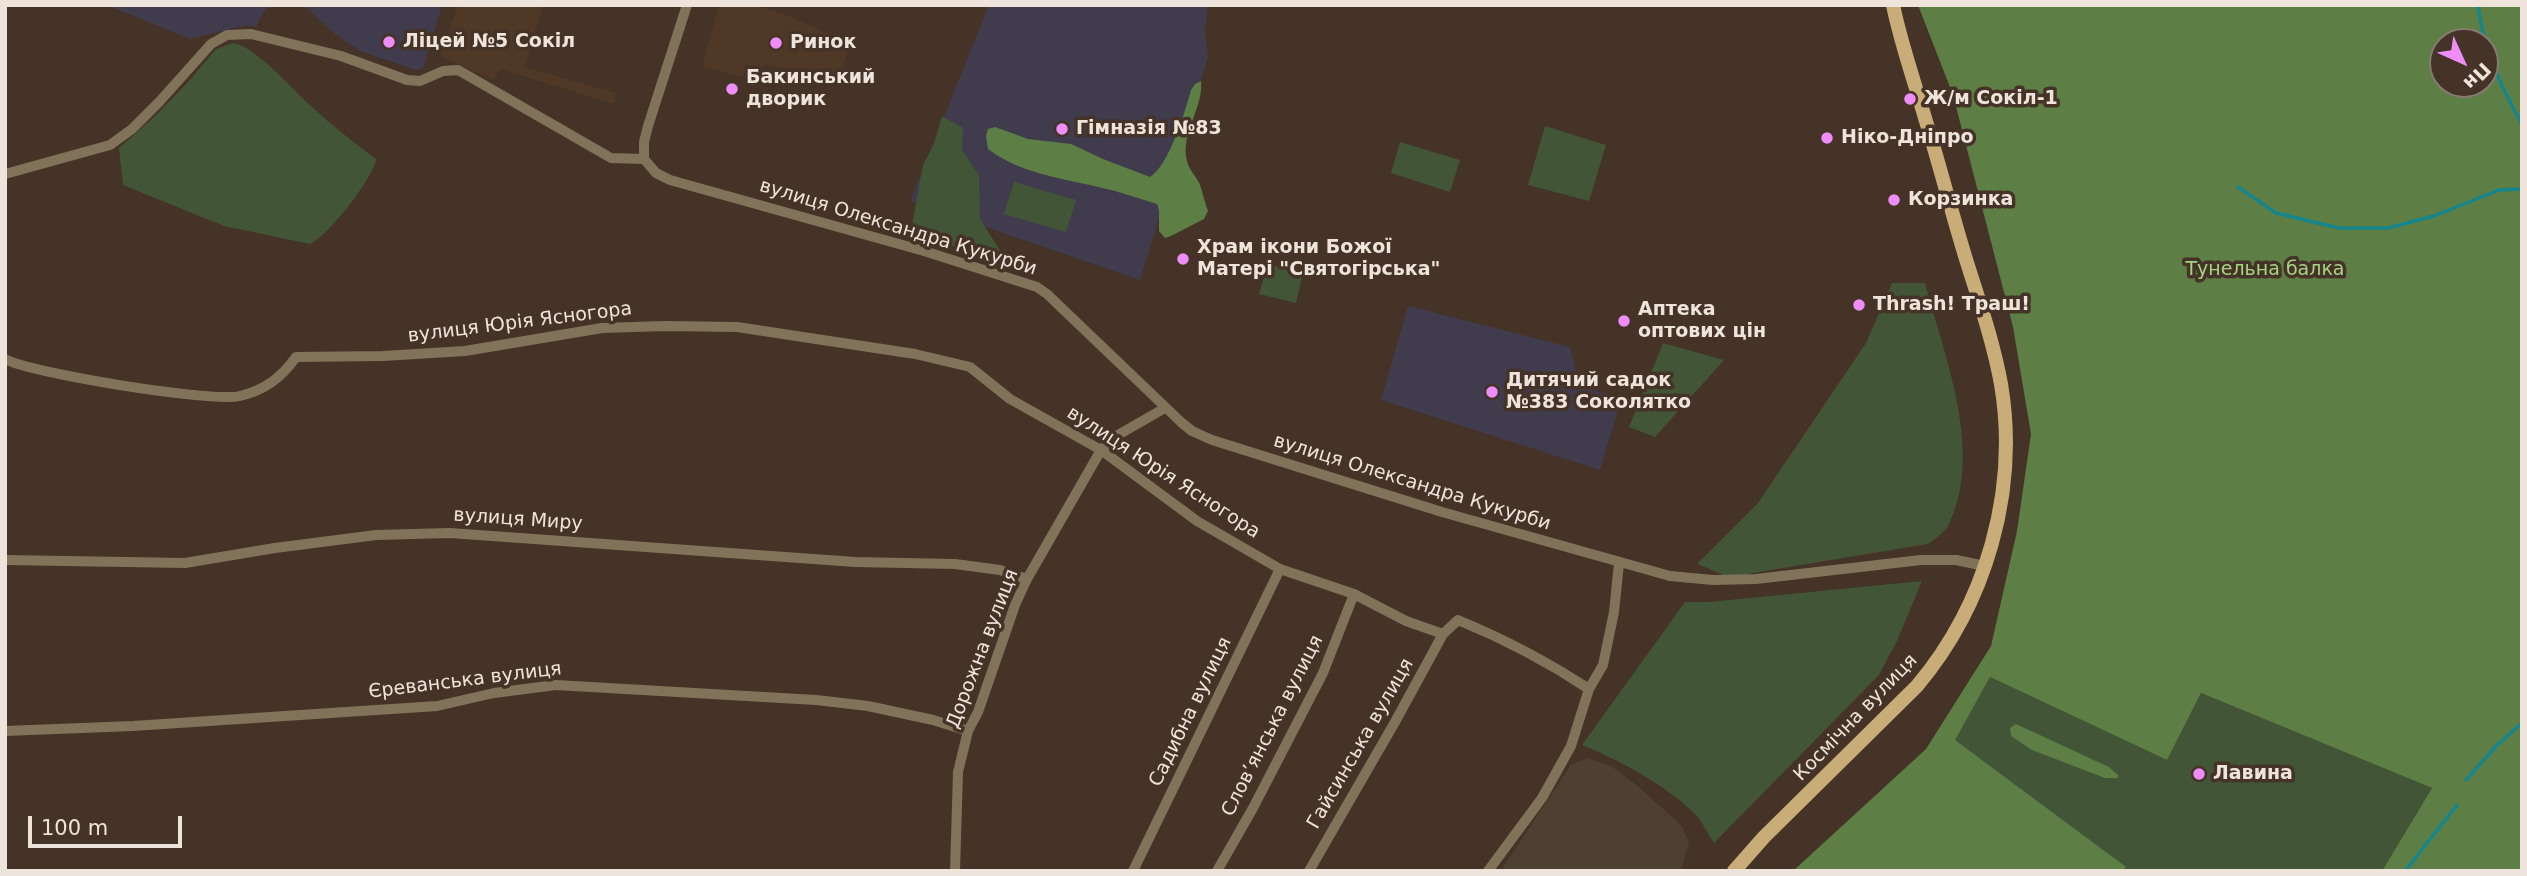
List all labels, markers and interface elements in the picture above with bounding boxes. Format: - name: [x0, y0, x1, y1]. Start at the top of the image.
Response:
- north arrow: [2429, 28, 2499, 98]
- place label: Ліцей №5 Сокіл: [403, 31, 575, 53]
- place label: Ринок: [790, 32, 856, 54]
- marker: Ліцей №5 Сокіл: [381, 34, 397, 50]
- marker: Ринок: [768, 35, 784, 51]
- text: Пн: [2459, 58, 2495, 94]
- place label: Бакинський дворик: [746, 67, 875, 111]
- marker: Бакинський дворик: [724, 81, 740, 97]
- place label: Ж/м Сокіл-1: [1924, 88, 2058, 110]
- marker: Ж/м Сокіл-1: [1902, 91, 1918, 107]
- place label: Гімназія №83: [1076, 118, 1222, 140]
- marker: Гімназія №83: [1054, 121, 1070, 137]
- place label: Ніко-Дніпро: [1841, 127, 1974, 149]
- marker: Ніко-Дніпро: [1819, 130, 1835, 146]
- street label: вулиця Олександра Кукурби: [757, 175, 1039, 281]
- place label: Корзинка: [1908, 189, 2013, 211]
- marker: Корзинка: [1886, 192, 1902, 208]
- place label: Храм ікони Божої Матері "Святогірська": [1197, 237, 1440, 281]
- marker: Храм ікони Божої Матері "Святогірська": [1175, 251, 1191, 267]
- park label: Тунельна балка: [2185, 259, 2345, 281]
- place label: Thrash! Траш!: [1873, 294, 2030, 316]
- marker: Thrash! Траш!: [1851, 297, 1867, 313]
- street label: вулиця Юрія Ясногора: [407, 298, 633, 348]
- place label: Аптека оптових цін: [1638, 299, 1766, 343]
- marker: Аптека оптових цін: [1616, 313, 1632, 329]
- place label: Дитячий садок №383 Соколятко: [1506, 370, 1691, 414]
- marker: Дитячий садок №383 Соколятко: [1484, 384, 1500, 400]
- street label: вулиця Юрія Ясногора: [1062, 402, 1264, 544]
- street label: вулиця Олександра Кукурби: [1271, 430, 1553, 536]
- street label: вулиця Миру: [453, 504, 583, 536]
- street label: Дорожна вулиця: [942, 566, 1024, 732]
- street label: Словʼянська вулиця: [1217, 632, 1329, 820]
- street label: Садибна вулиця: [1145, 634, 1237, 790]
- street label: Космічна вулиця: [1790, 650, 1922, 786]
- street label: Гайсинська вулиця: [1303, 655, 1419, 833]
- street label: Єреванська вулиця: [367, 658, 563, 704]
- place label: Лавина: [2213, 763, 2293, 785]
- marker: Лавина: [2191, 766, 2207, 782]
- scale bar: [32, 802, 186, 846]
- text: 100 m: [41, 816, 108, 840]

